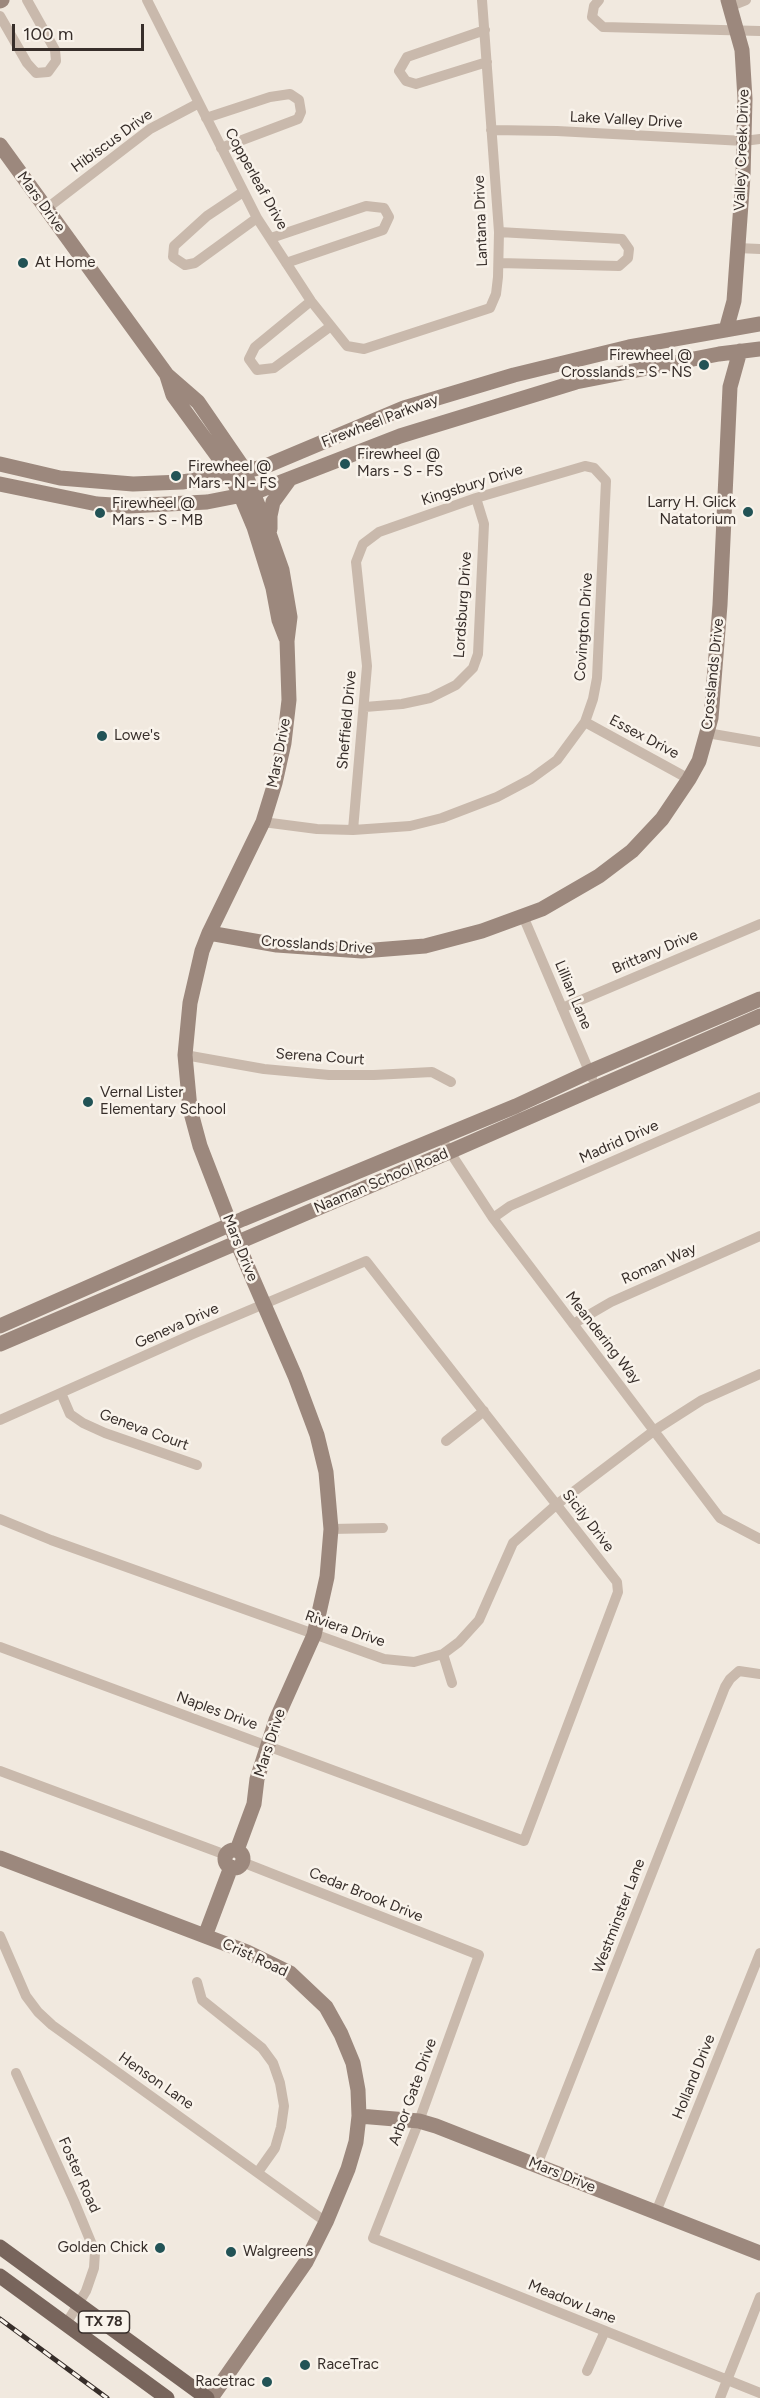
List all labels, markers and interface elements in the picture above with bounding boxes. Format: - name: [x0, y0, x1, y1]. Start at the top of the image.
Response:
- scale bar: [15, 12, 147, 50]
- text: 100 m: [23, 23, 73, 45]
- street label: Valley Creek Drive: [731, 89, 753, 211]
- street label: Hibiscus Drive: [68, 106, 156, 176]
- street label: Lake Valley Drive: [569, 108, 683, 132]
- street label: Copperleaf Drive: [221, 125, 291, 233]
- street label: Mars Drive: [13, 168, 69, 236]
- street label: Lantana Drive: [470, 175, 492, 267]
- place label: At Home: [35, 254, 95, 272]
- marker: At Home: [16, 256, 30, 270]
- place label: Firewheel @ Crosslands - S - NS: [561, 347, 692, 382]
- marker: Firewheel @ Crosslands - S - NS: [697, 358, 711, 372]
- street label: Firewheel Parkway: [319, 390, 441, 452]
- place label: Firewheel @ Mars - S - FS: [357, 446, 443, 481]
- marker: Firewheel @ Mars - S - FS: [338, 457, 352, 471]
- place label: Firewheel @ Mars - N - FS: [188, 458, 277, 493]
- street label: Kingsbury Drive: [419, 460, 525, 510]
- marker: Firewheel @ Mars - N - FS: [169, 469, 183, 483]
- place label: Larry H. Glick Natatorium: [647, 494, 736, 529]
- place label: Firewheel @ Mars - S - MB: [112, 495, 203, 530]
- marker: Larry H. Glick Natatorium: [741, 505, 755, 519]
- marker: Firewheel @ Mars - S - MB: [93, 506, 107, 520]
- street label: Lordsburg Drive: [450, 551, 476, 659]
- street label: Covington Drive: [571, 572, 597, 682]
- street label: Crosslands Drive: [698, 617, 728, 731]
- street label: Sheffield Drive: [334, 670, 360, 770]
- street label: Essex Drive: [606, 711, 682, 763]
- street label: Mars Drive: [263, 717, 295, 789]
- place label: Lowe's: [114, 727, 160, 745]
- marker: Lowe's: [95, 729, 109, 743]
- street label: Brittany Drive: [610, 926, 700, 978]
- street label: Crosslands Drive: [260, 932, 374, 958]
- street label: Lillian Lane: [550, 958, 596, 1032]
- street label: Serena Court: [275, 1045, 365, 1069]
- place label: Vernal Lister Elementary School: [100, 1084, 226, 1119]
- marker: Vernal Lister Elementary School: [81, 1095, 95, 1109]
- street label: Madrid Drive: [577, 1117, 661, 1167]
- street label: Naaman School Road: [311, 1145, 451, 1217]
- street label: Mars Drive: [218, 1212, 262, 1284]
- street label: Roman Way: [619, 1240, 699, 1288]
- street label: Meandering Way: [561, 1288, 645, 1388]
- street label: Geneva Drive: [132, 1300, 222, 1352]
- street label: Geneva Court: [97, 1406, 191, 1454]
- street label: Sicily Drive: [558, 1486, 618, 1556]
- street label: Riviera Drive: [303, 1607, 387, 1651]
- street label: Naples Drive: [174, 1688, 260, 1734]
- street label: Mars Drive: [251, 1707, 289, 1779]
- street label: Westminster Lane: [589, 1856, 649, 1976]
- street label: Cedar Brook Drive: [306, 1864, 426, 1926]
- street label: Crist Road: [219, 1935, 291, 1981]
- street label: Holland Drive: [669, 2032, 719, 2122]
- street label: Arbor Gate Drive: [385, 2036, 441, 2148]
- street label: Henson Lane: [115, 2049, 197, 2113]
- street label: Foster Road: [54, 2134, 104, 2216]
- street label: Mars Drive: [526, 2153, 598, 2197]
- place label: Golden Chick: [57, 2239, 148, 2257]
- marker: Golden Chick: [153, 2241, 167, 2255]
- place label: Walgreens: [243, 2243, 313, 2261]
- marker: Walgreens: [224, 2245, 238, 2259]
- street label: Meadow Lane: [525, 2276, 619, 2328]
- road number: TX 78: [78, 2311, 130, 2333]
- place label: RaceTrac: [317, 2356, 379, 2374]
- marker: RaceTrac: [298, 2358, 312, 2372]
- place label: Racetrac: [195, 2373, 255, 2391]
- marker: Racetrac: [260, 2375, 274, 2389]

